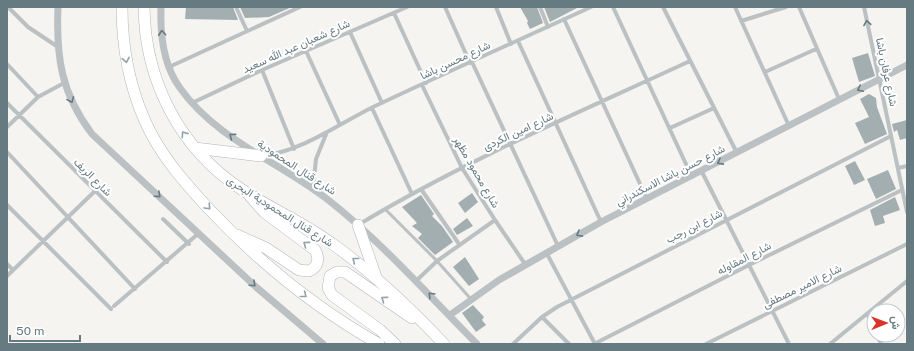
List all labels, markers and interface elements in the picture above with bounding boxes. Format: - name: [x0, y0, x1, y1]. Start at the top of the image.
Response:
- street label: شارع شعبان عبد الله سعيد: [241, 17, 353, 77]
- one-way arrow: [864, 20, 872, 26]
- one-way arrow: [157, 30, 166, 36]
- street label: شارع عرفان باشا: [872, 37, 900, 108]
- street label: شارع محسن باشا: [418, 38, 493, 83]
- one-way arrow: [121, 57, 130, 63]
- one-way arrow: [856, 84, 864, 92]
- one-way arrow: [66, 96, 74, 103]
- street label: شارع امين الكردى: [481, 109, 556, 154]
- one-way arrow: [181, 131, 189, 138]
- street label: شارع محمود مظهر: [449, 133, 502, 211]
- one-way arrow: [229, 134, 236, 141]
- street label: شارع قنال المحمودية: [254, 137, 339, 199]
- street label: شارع حسن باشا الاسكندراني: [613, 142, 729, 211]
- street label: شارع الريف: [70, 156, 115, 200]
- one-way arrow: [716, 157, 724, 165]
- street label: شارع قنال المحمودية البحرى: [224, 173, 336, 251]
- one-way arrow: [153, 190, 161, 198]
- one-way arrow: [203, 203, 210, 210]
- street label: شارع ابن رجب: [664, 207, 725, 247]
- one-way arrow: [576, 230, 583, 237]
- street label: شارع المقاوله: [715, 239, 774, 279]
- one-way arrow: [304, 242, 311, 249]
- one-way arrow: [352, 258, 359, 265]
- street label: شارع الامير مصطفى: [761, 262, 844, 312]
- one-way arrow: [248, 279, 256, 287]
- one-way arrow: [299, 290, 306, 297]
- one-way arrow: [428, 292, 436, 300]
- one-way arrow: [381, 297, 388, 304]
- north arrow: [866, 303, 906, 343]
- text: ش: [889, 316, 902, 330]
- scale bar: [10, 317, 80, 343]
- text: 50 m: [16, 324, 44, 338]

